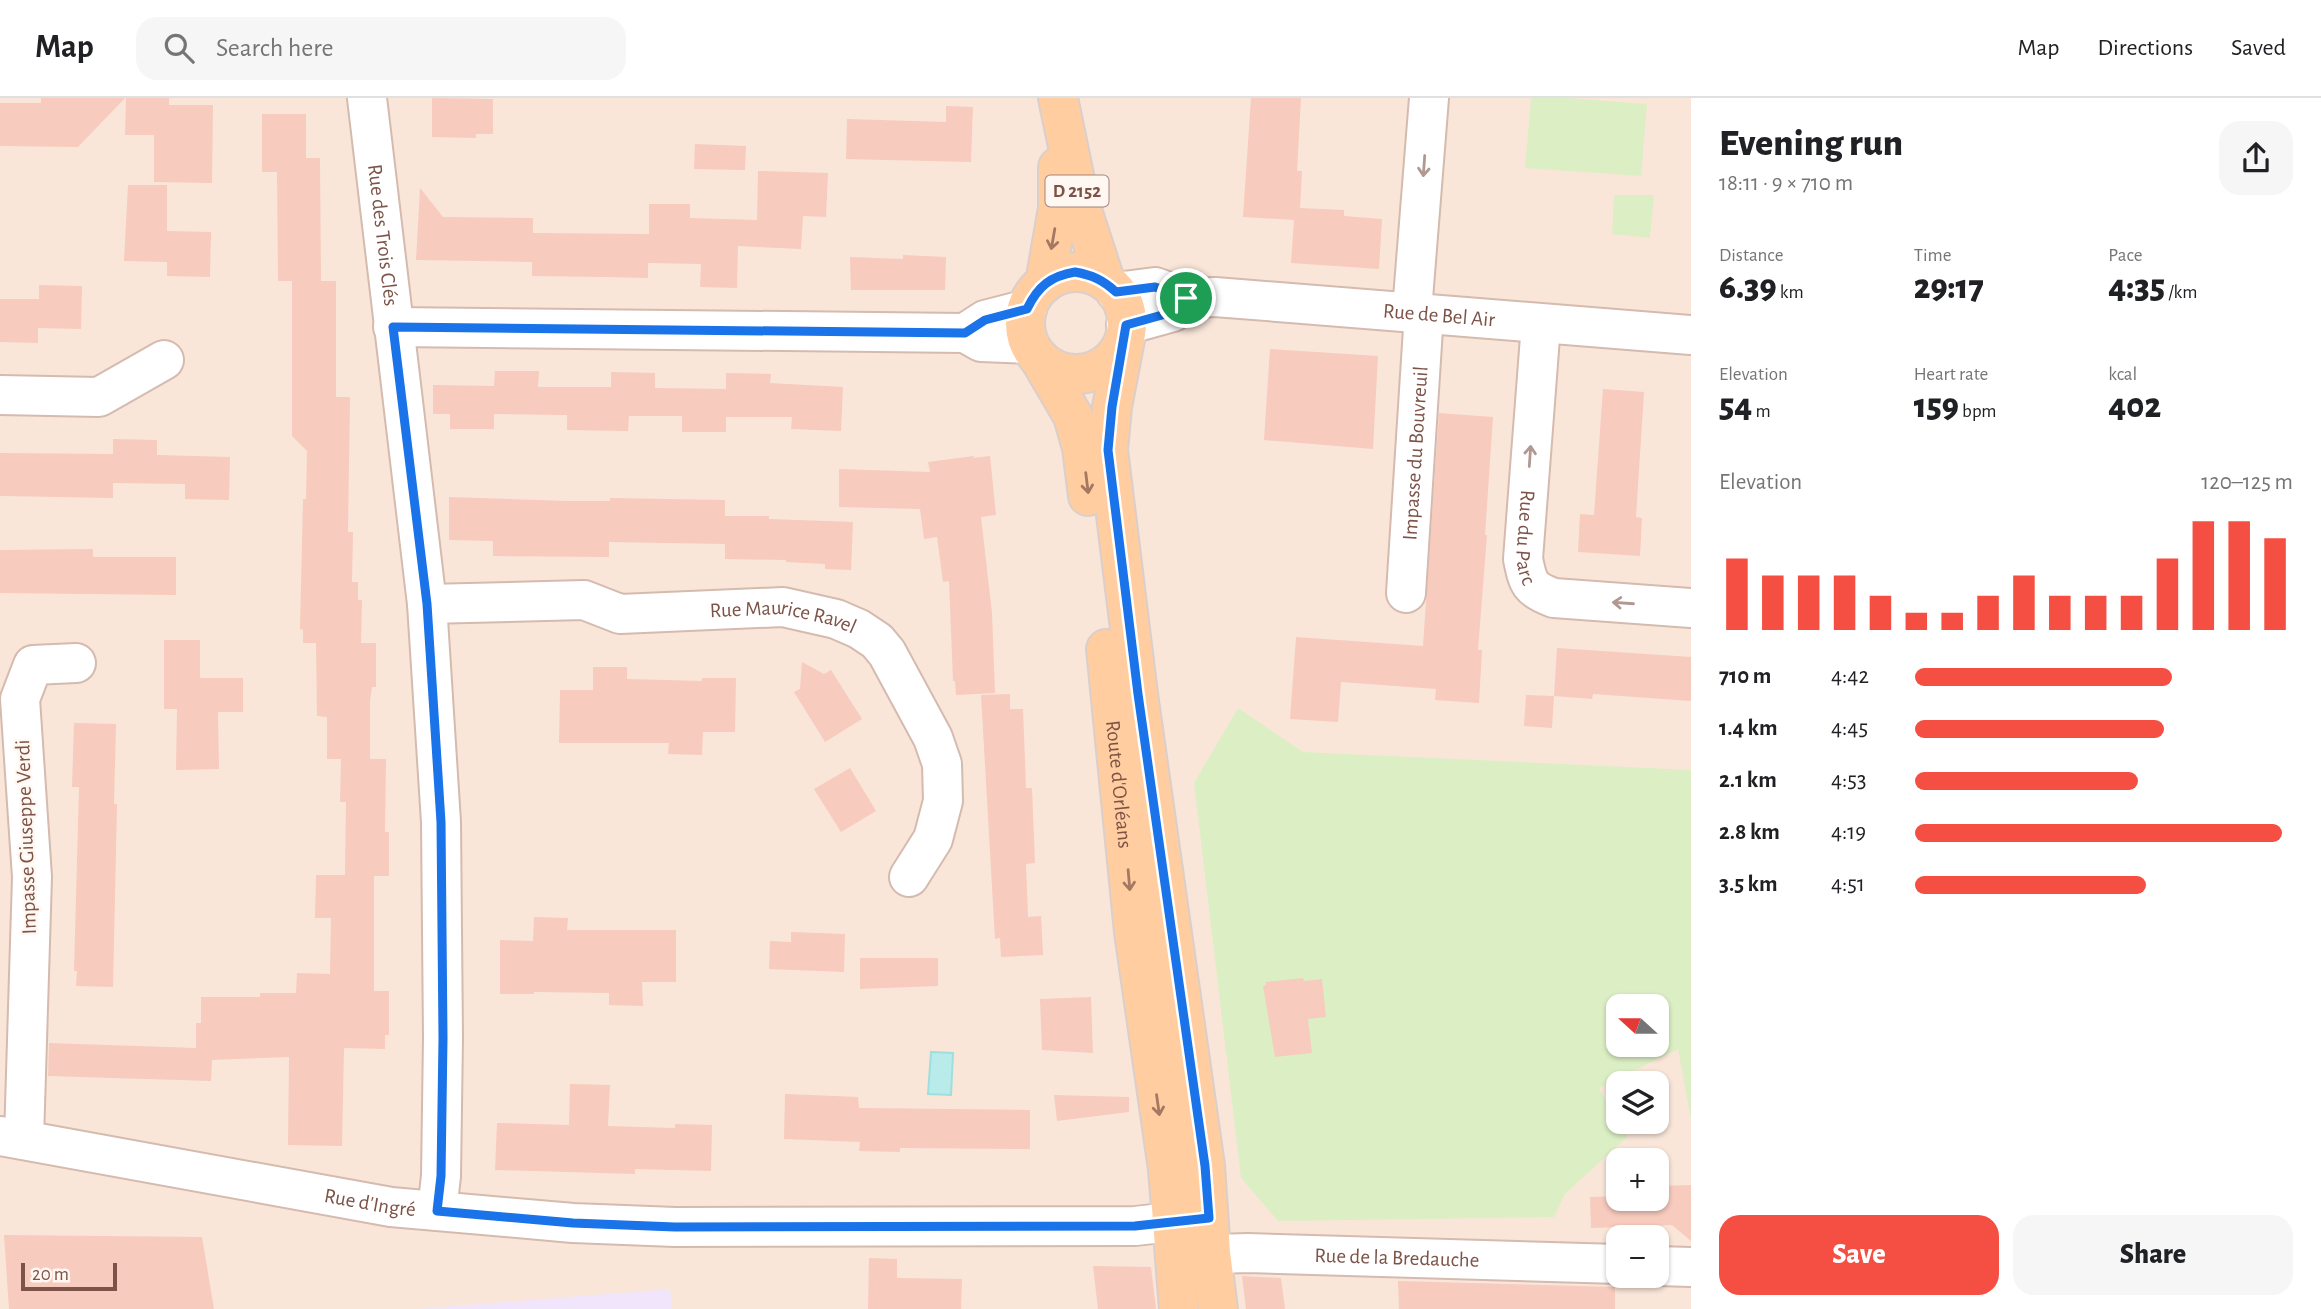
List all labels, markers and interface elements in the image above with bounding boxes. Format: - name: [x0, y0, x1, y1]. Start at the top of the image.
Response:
- search box: [136, 17, 626, 80]
- icon: search: [160, 29, 198, 67]
- text: Map: [35, 31, 94, 64]
- text: Search here: [216, 35, 334, 61]
- text: Map: [2017, 36, 2059, 60]
- text: Directions: [2097, 36, 2193, 60]
- text: Saved: [2231, 36, 2286, 60]
- button: share: [2219, 121, 2293, 195]
- text: Evening run: [1719, 125, 1903, 163]
- one-way arrow: [1417, 154, 1430, 177]
- street label: Rue des Trois Clés: [364, 163, 402, 307]
- text: 18:11 · 9 × 710 m: [1719, 172, 1853, 195]
- road number: D 2152: [1046, 176, 1108, 206]
- one-way arrow: [1045, 227, 1059, 250]
- text: Distance: [1719, 246, 1783, 265]
- text: Time: [1914, 246, 1952, 265]
- text: Pace: [2108, 246, 2143, 265]
- pin: [1156, 268, 1216, 328]
- text: 6.39: [1719, 270, 1777, 305]
- text: 29:17: [1914, 270, 1984, 305]
- text: 4:35: [2108, 270, 2165, 305]
- icon: arrive: [1167, 279, 1205, 317]
- text: km: [1777, 283, 1804, 302]
- text: /km: [2165, 283, 2197, 302]
- street label: Rue de Bel Air: [1382, 300, 1496, 330]
- street label: Impasse du Bouvreuil: [1399, 365, 1431, 541]
- text: Elevation: [1719, 365, 1788, 384]
- text: Heart rate: [1914, 365, 1988, 384]
- text: kcal: [2108, 365, 2137, 384]
- text: 54: [1719, 389, 1752, 424]
- text: 159: [1914, 389, 1959, 424]
- text: 402: [2108, 389, 2161, 424]
- text: m: [1752, 402, 1771, 421]
- text: bpm: [1959, 402, 1997, 421]
- one-way arrow: [1524, 445, 1537, 468]
- one-way arrow: [1080, 471, 1093, 494]
- text: Elevation: [1719, 471, 1802, 494]
- text: 120–125 m: [2201, 471, 2293, 494]
- street label: Rue du Parc: [1512, 489, 1540, 588]
- street label: Rue Maurice Ravel: [709, 596, 860, 637]
- one-way arrow: [1612, 596, 1635, 609]
- text: 710 m: [1719, 665, 1771, 688]
- text: 4:42: [1831, 665, 1869, 688]
- text: 1.4 km: [1719, 717, 1778, 740]
- text: 4:45: [1831, 717, 1868, 740]
- street label: Route d'Orléans: [1103, 719, 1136, 849]
- street label: Impasse Giuseppe Verdi: [12, 739, 40, 935]
- text: 2.1 km: [1719, 769, 1777, 792]
- text: 4:53: [1831, 769, 1866, 792]
- text: 2.8 km: [1719, 821, 1780, 844]
- text: 4:19: [1831, 821, 1866, 844]
- one-way arrow: [1123, 868, 1136, 891]
- text: 3.5 km: [1719, 873, 1778, 896]
- text: 4:51: [1831, 873, 1865, 896]
- north arrow: [1606, 994, 1670, 1057]
- map controls: [1606, 994, 1669, 1288]
- button: layers: [1606, 1071, 1669, 1134]
- one-way arrow: [1152, 1094, 1165, 1116]
- button: +: [1606, 1148, 1669, 1211]
- street label: Rue d'Ingré: [323, 1185, 417, 1220]
- button: Save: [1719, 1215, 1999, 1295]
- button: Share: [2013, 1215, 2293, 1295]
- button: −: [1606, 1225, 1669, 1288]
- street label: Rue de la Bredauche: [1314, 1244, 1480, 1270]
- scale bar: [21, 1260, 117, 1292]
- text: 20 m: [32, 1265, 69, 1284]

